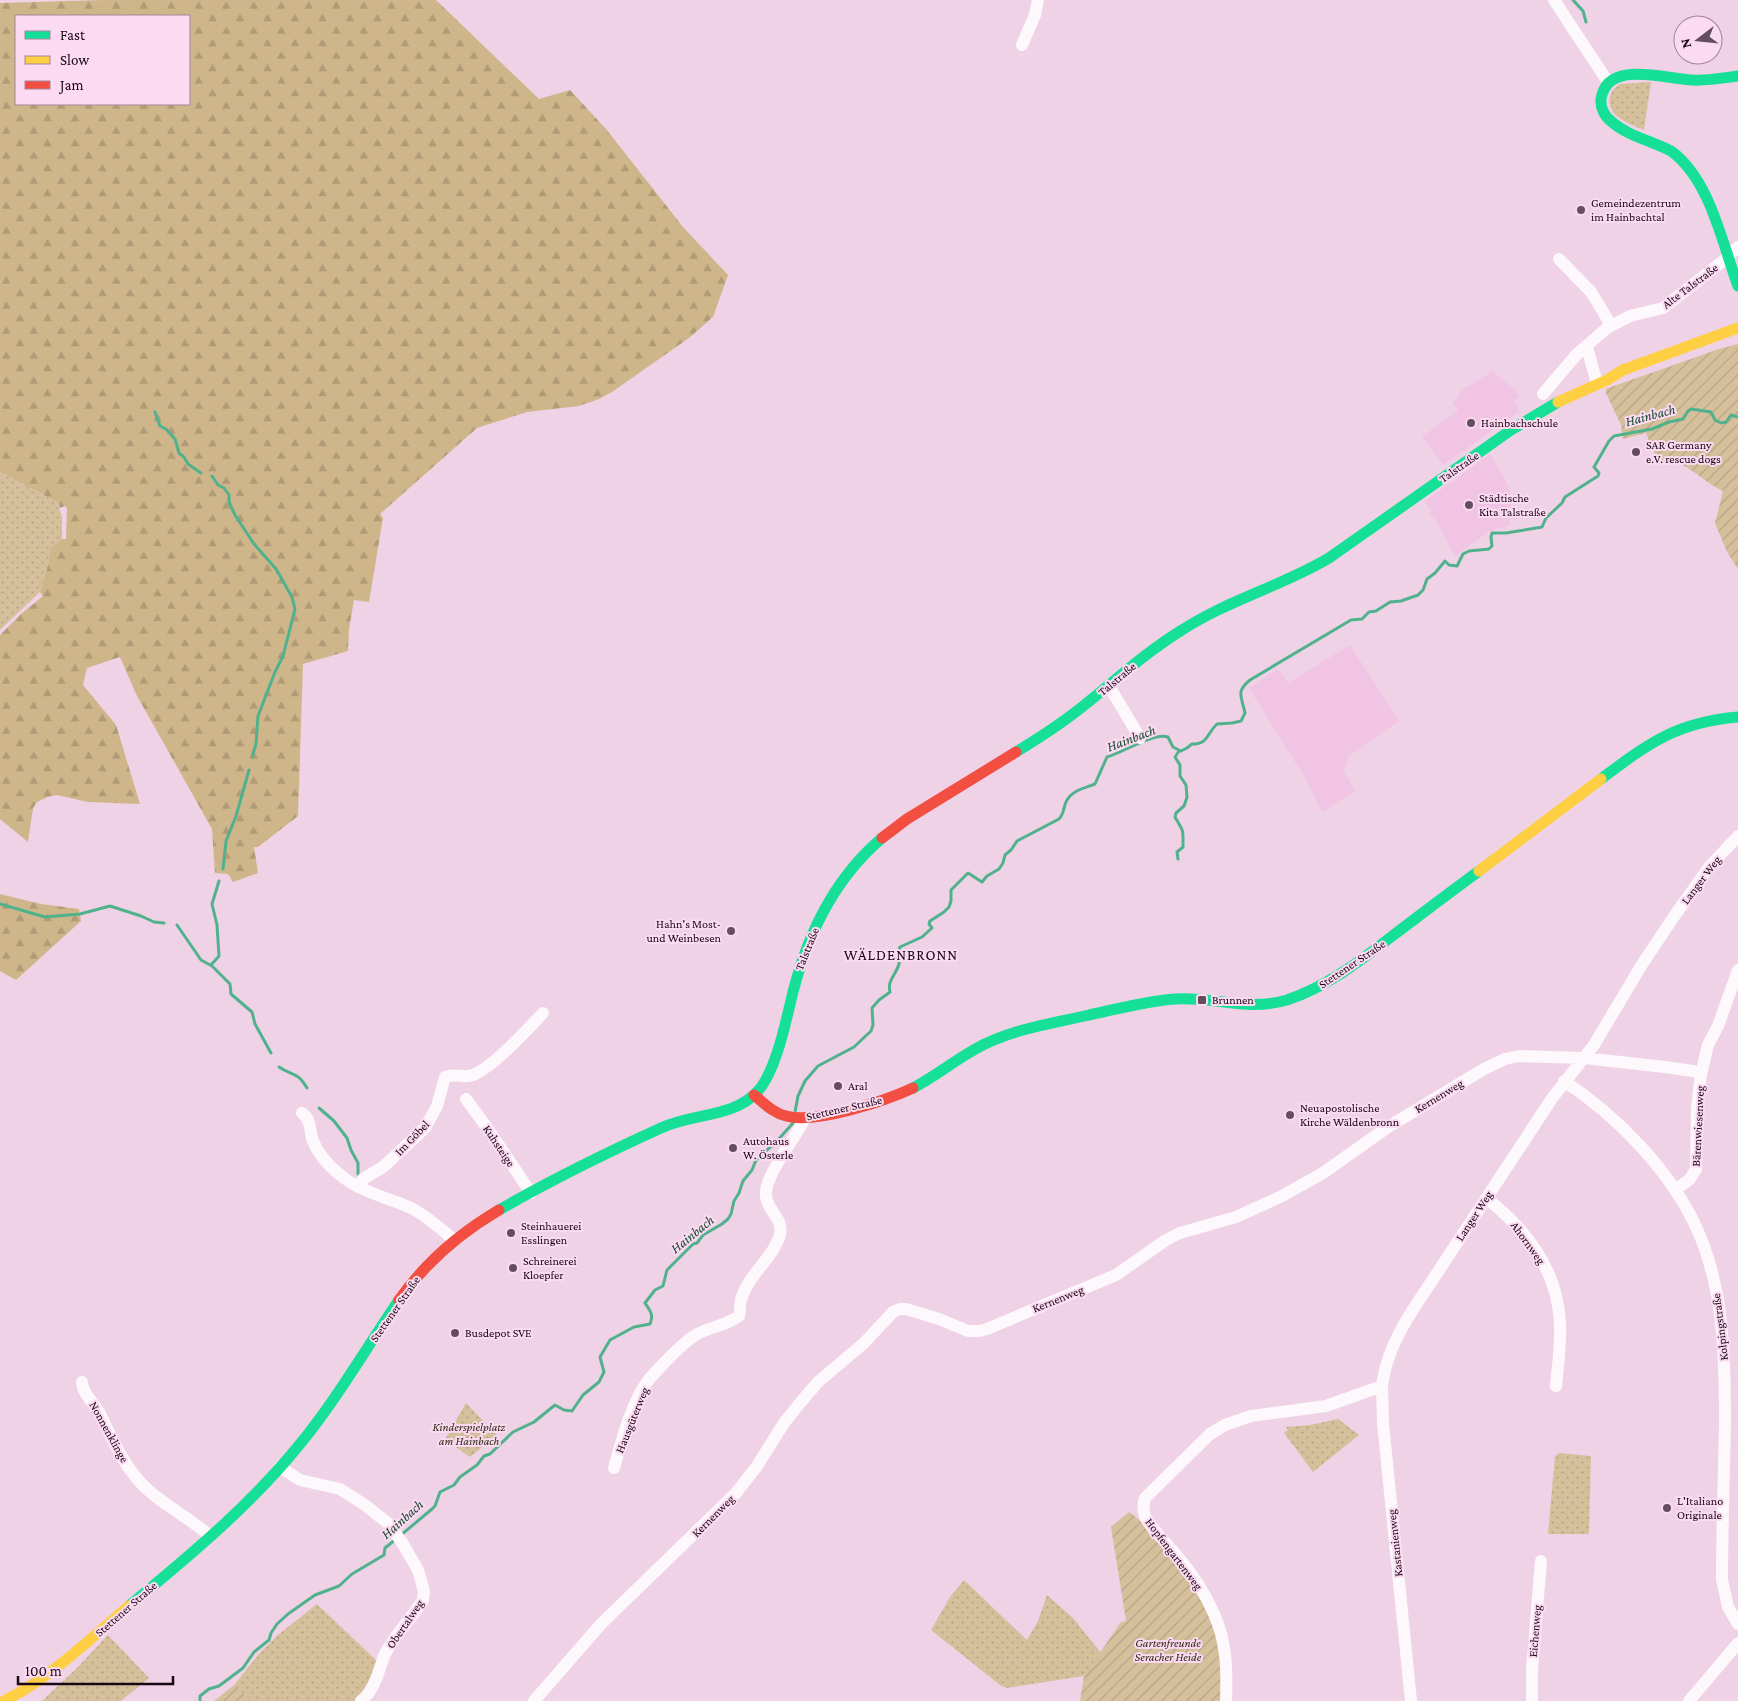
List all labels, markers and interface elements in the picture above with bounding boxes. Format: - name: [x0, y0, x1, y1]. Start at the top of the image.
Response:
- legend: [15, 15, 190, 105]
- north arrow: [1673, 15, 1723, 65]
- text: Fast: [60, 27, 86, 43]
- text: N: [1676, 36, 1695, 50]
- text: Slow: [60, 52, 90, 68]
- text: Jam: [58, 77, 83, 94]
- place label: Gemeindezentrum im Hainbachtal: [1591, 196, 1681, 224]
- marker: Gemeindezentrum im Hainbachtal: [1575, 204, 1587, 216]
- street label: Alte Talstraße: [1659, 260, 1721, 312]
- water label: Hainbach: [1623, 401, 1677, 429]
- place label: Hainbachschule: [1481, 416, 1558, 430]
- marker: Hainbachschule: [1465, 417, 1477, 429]
- place label: SAR Germany e.V. rescue dogs: [1646, 438, 1721, 466]
- marker: SAR Germany e.V. rescue dogs: [1630, 446, 1642, 458]
- street label: Talstraße: [1437, 448, 1481, 486]
- place label: Städtische Kita Talstraße: [1479, 491, 1546, 519]
- marker: Städtische Kita Talstraße: [1463, 499, 1475, 511]
- street label: Talstraße: [1095, 659, 1139, 699]
- water label: Hainbach: [1104, 721, 1158, 755]
- street label: Langer Weg: [1678, 853, 1724, 907]
- place label: Hahn's Most- und Weinbesen: [646, 917, 722, 945]
- marker: Hahn's Most- und Weinbesen: [725, 925, 737, 937]
- street label: Talstraße: [792, 925, 822, 973]
- street label: Stettener Straße: [1316, 937, 1388, 991]
- district label: WÄLDENBRONN: [844, 947, 958, 963]
- place label: Brunnen: [1212, 993, 1254, 1007]
- marker: Brunnen: [1196, 994, 1208, 1006]
- street label: Kernenweg: [1412, 1076, 1466, 1116]
- place label: Aral: [848, 1079, 868, 1093]
- marker: Aral: [832, 1080, 844, 1092]
- street label: Bärenwiesenweg: [1689, 1085, 1707, 1167]
- street label: Stettener Straße: [805, 1092, 883, 1124]
- place label: Neuapostolische Kirche Wäldenbronn: [1300, 1101, 1400, 1129]
- marker: Neuapostolische Kirche Wäldenbronn: [1284, 1109, 1296, 1121]
- street label: Im Göbel: [392, 1117, 432, 1159]
- street label: Kuhsteige: [480, 1122, 518, 1170]
- place label: Autohaus W. Österle: [743, 1134, 793, 1162]
- marker: Autohaus W. Österle: [727, 1142, 739, 1154]
- street label: Langer Weg: [1453, 1188, 1496, 1244]
- water label: Hainbach: [667, 1212, 717, 1256]
- place label: Steinhauerei Esslingen: [521, 1219, 581, 1247]
- street label: Ahornweg: [1508, 1219, 1548, 1267]
- marker: Steinhauerei Esslingen: [505, 1227, 517, 1239]
- place label: Schreinerei Kloepfer: [523, 1254, 577, 1282]
- marker: Schreinerei Kloepfer: [507, 1262, 519, 1274]
- street label: Stettener Straße: [367, 1273, 423, 1345]
- street label: Kernenweg: [1030, 1282, 1086, 1316]
- street label: Kolpingstraße: [1709, 1293, 1731, 1361]
- place label: Busdepot SVE: [465, 1326, 532, 1340]
- marker: Busdepot SVE: [449, 1327, 461, 1339]
- street label: Hausgüterweg: [612, 1385, 652, 1455]
- street label: Nonnenklinge: [86, 1399, 132, 1465]
- park label: Kinderspielplatz am Hainbach: [433, 1420, 506, 1448]
- street label: Kernenweg: [689, 1492, 737, 1540]
- place label: L'Italiano Originale: [1677, 1494, 1723, 1522]
- water label: Hainbach: [378, 1496, 427, 1542]
- marker: L'Italiano Originale: [1661, 1502, 1673, 1514]
- street label: Kastanienweg: [1384, 1508, 1405, 1577]
- street label: Hopfengartenweg: [1142, 1515, 1206, 1593]
- street label: Stettener Straße: [92, 1578, 160, 1640]
- street label: Obertalweg: [383, 1597, 427, 1651]
- street label: Eichenweg: [1526, 1604, 1544, 1658]
- park label: Gartenfreunde Seracher Heide: [1135, 1636, 1202, 1664]
- scale bar: [18, 1654, 172, 1686]
- text: 100 m: [25, 1663, 62, 1679]

